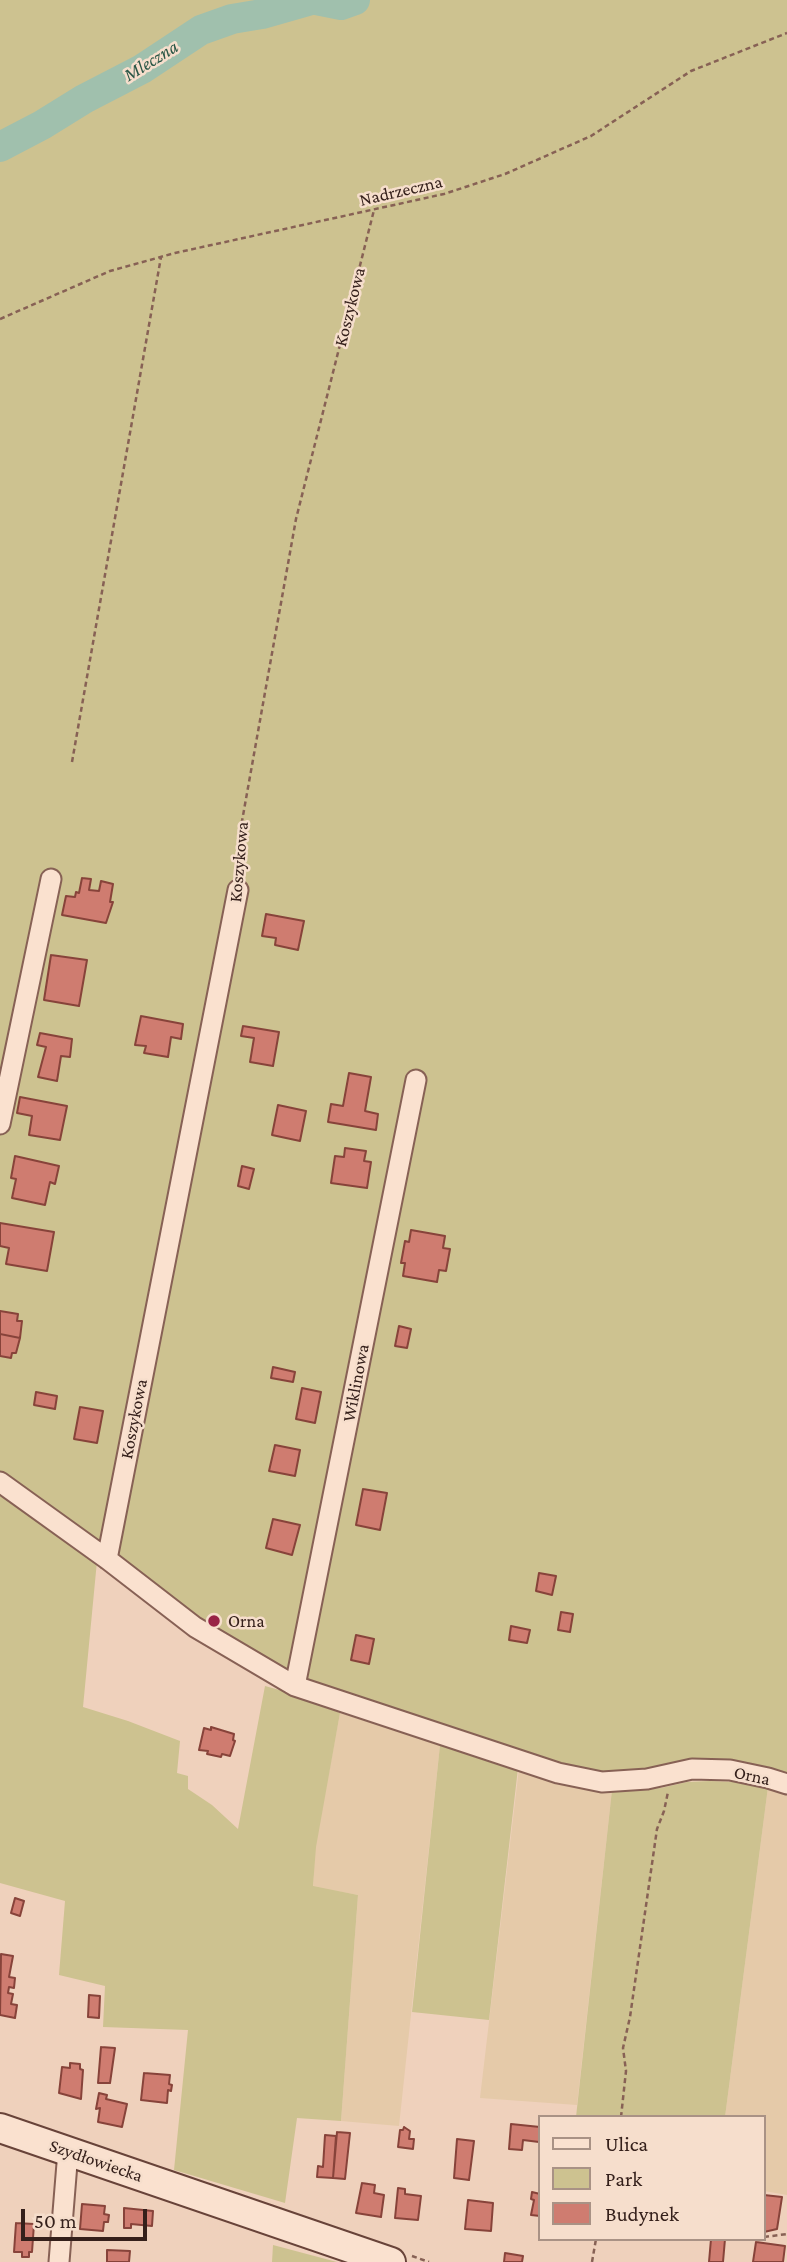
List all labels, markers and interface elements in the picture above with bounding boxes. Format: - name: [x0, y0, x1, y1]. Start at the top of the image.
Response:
- water label: Mleczna: [119, 35, 183, 87]
- street label: Nadrzeczna: [357, 171, 445, 211]
- street label: Koszykowa: [330, 265, 370, 349]
- street label: Koszykowa: [225, 821, 253, 903]
- street label: Wiklinowa: [338, 1342, 374, 1424]
- street label: Koszykowa: [116, 1377, 152, 1461]
- place label: Orna: [228, 1610, 264, 1632]
- marker: Orna: [206, 1613, 222, 1629]
- street label: Orna: [732, 1762, 772, 1790]
- legend: [538, 2115, 766, 2241]
- text: Ulica: [605, 2132, 648, 2156]
- street label: Szydłowiecka: [46, 2135, 146, 2187]
- text: Park: [605, 2167, 642, 2191]
- scale bar: [24, 2196, 150, 2240]
- text: Budynek: [605, 2202, 679, 2226]
- text: 50 m: [34, 2209, 77, 2233]

